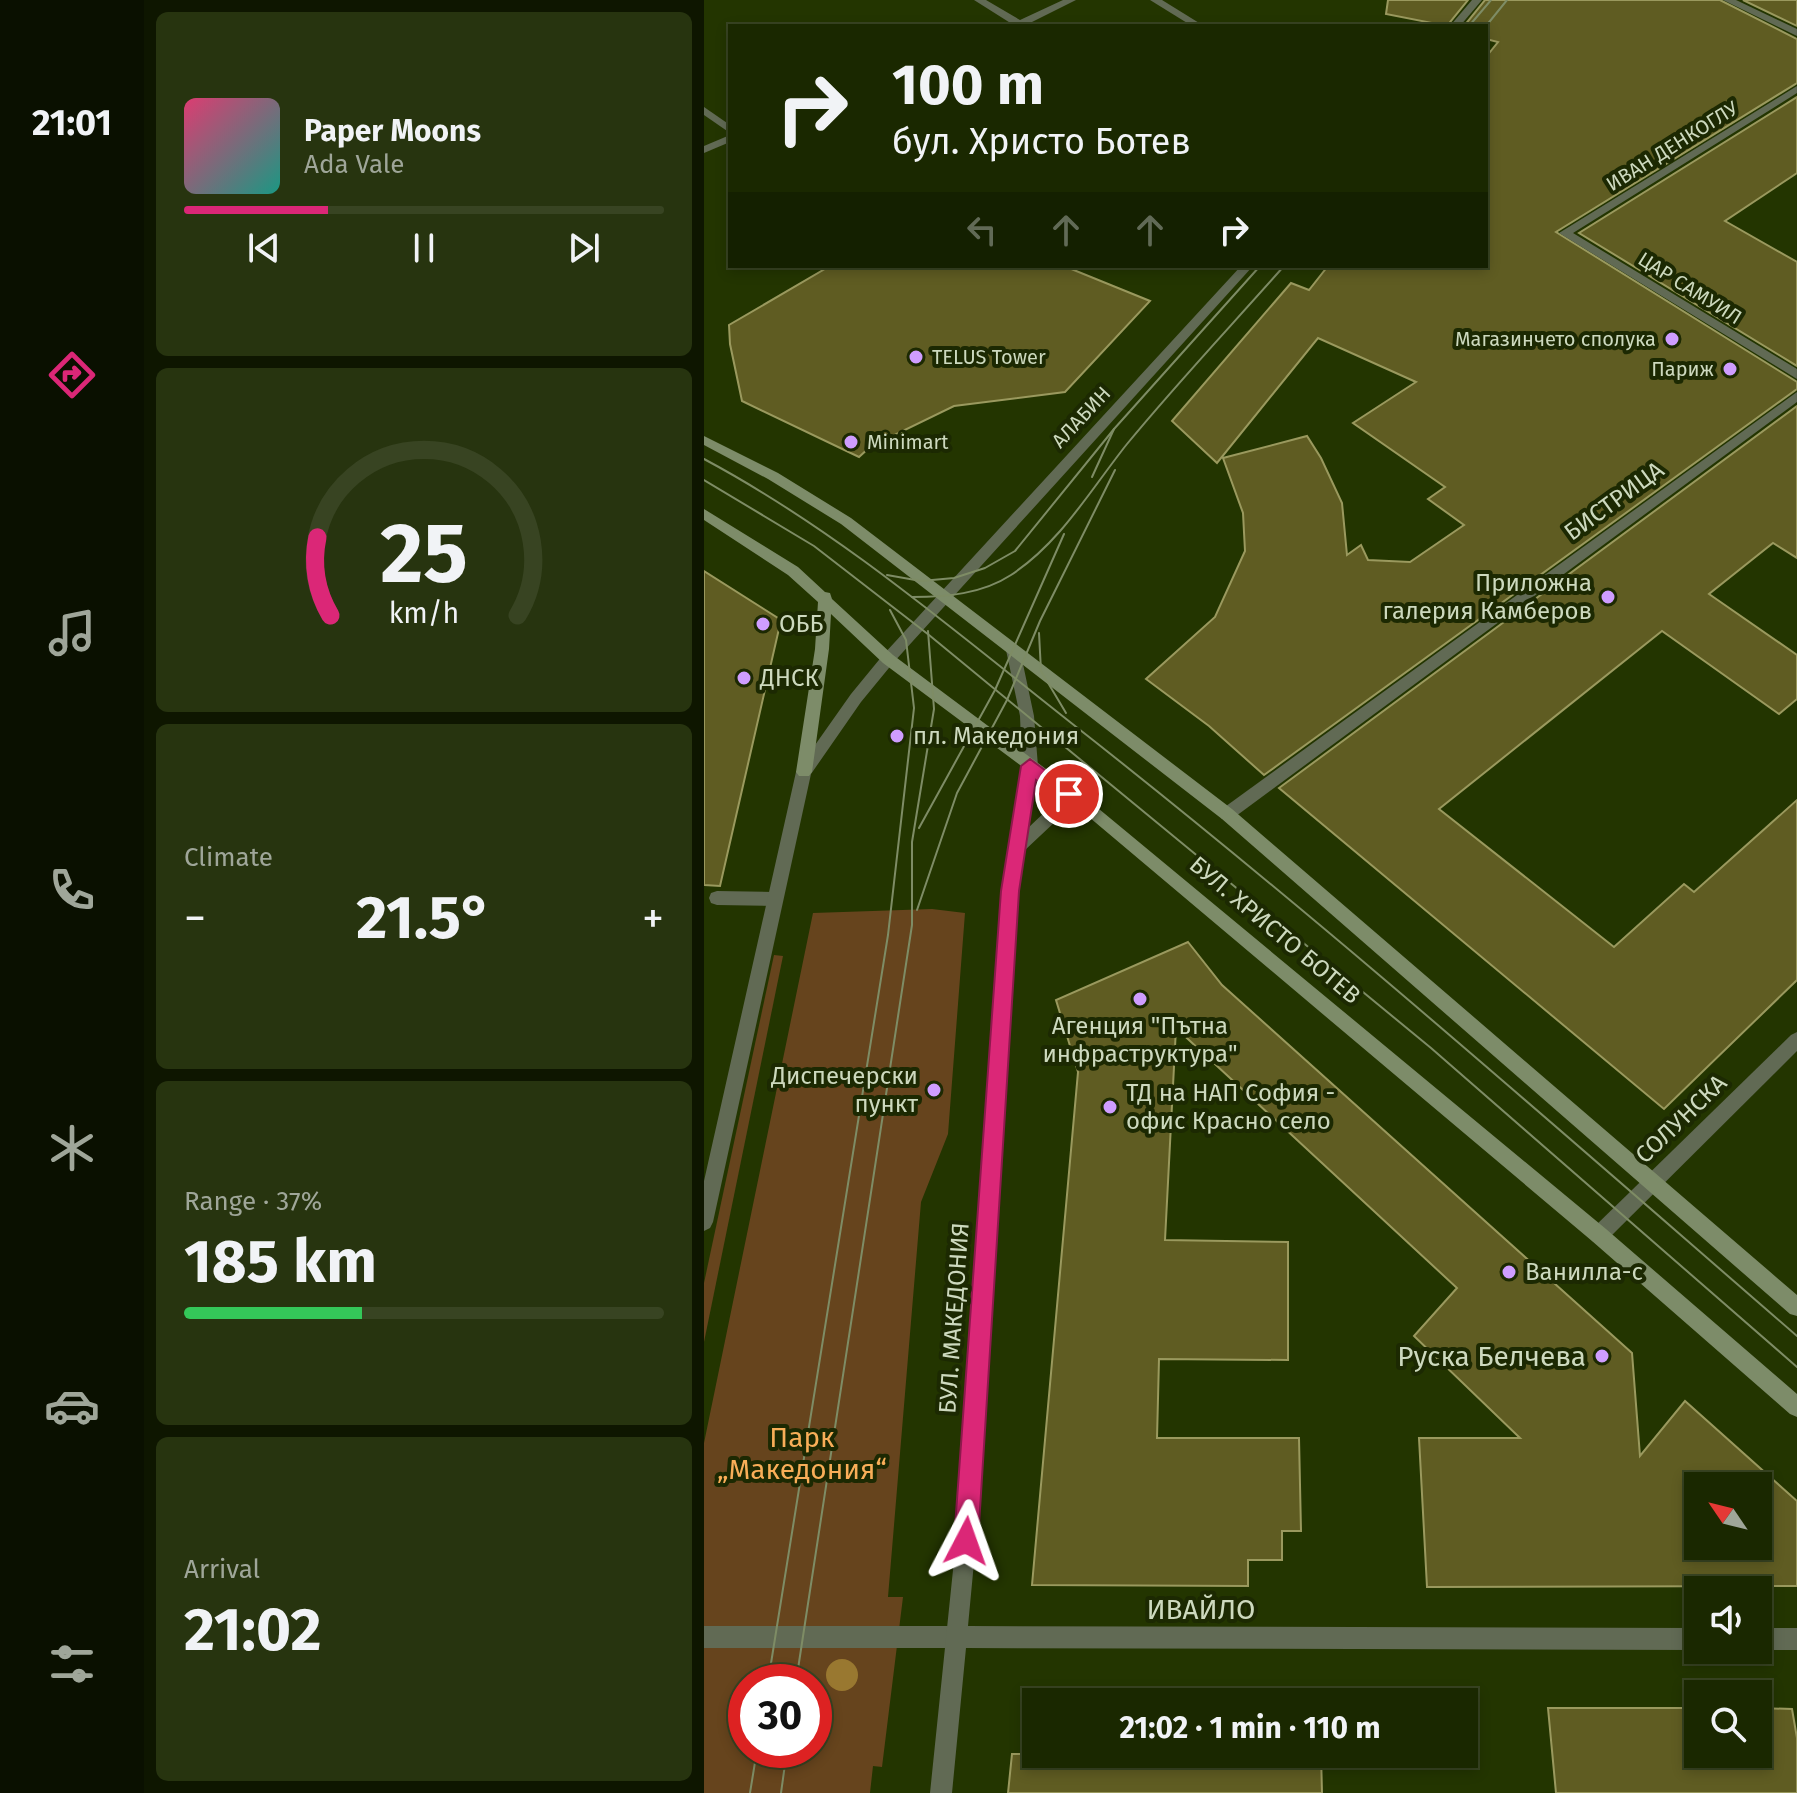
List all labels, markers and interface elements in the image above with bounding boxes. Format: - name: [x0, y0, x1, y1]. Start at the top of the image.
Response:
- text: 100 m: [892, 52, 1044, 119]
- icon: right: [760, 56, 864, 160]
- street label: ИВАН ДЕНКОГЛУ: [1602, 96, 1742, 196]
- text: 21:01: [32, 101, 112, 145]
- text: Paper Moons: [304, 113, 481, 149]
- text: бул. Христо Ботев: [892, 120, 1191, 164]
- text: Ada Vale: [304, 149, 404, 180]
- icon: left: [960, 208, 1004, 252]
- icon: ahead: [1044, 208, 1088, 252]
- icon: ahead: [1128, 208, 1172, 252]
- icon: right: [1212, 208, 1256, 252]
- icon: previous: [242, 226, 286, 270]
- icon: pause: [402, 226, 446, 270]
- icon: next: [562, 226, 606, 270]
- street label: ЦАР САМУИЛ: [1634, 247, 1746, 329]
- place label: Магазинчето сполука: [1455, 327, 1656, 351]
- marker: Магазинчето сполука: [1663, 330, 1681, 348]
- place label: TELUS Tower: [932, 345, 1046, 369]
- icon: directions: [44, 347, 100, 403]
- marker: TELUS Tower: [907, 348, 925, 366]
- place label: Париж: [1651, 357, 1714, 381]
- marker: Париж: [1721, 360, 1739, 378]
- street label: АЛАБИН: [1047, 381, 1115, 453]
- place label: Minimart: [867, 430, 949, 454]
- marker: Minimart: [842, 433, 860, 451]
- street label: БИСТРИЦА: [1559, 455, 1669, 546]
- text: 25: [380, 504, 468, 604]
- place label: Приложна галерия Камберов: [1383, 569, 1592, 625]
- marker: Приложна галерия Камберов: [1599, 588, 1617, 606]
- text: km/h: [389, 596, 459, 631]
- icon: music: [44, 605, 100, 661]
- place label: ОББ: [779, 610, 824, 638]
- marker: ОББ: [754, 615, 772, 633]
- place label: ДНСК: [759, 664, 819, 692]
- marker: ДНСК: [735, 669, 753, 687]
- place label: пл. Македония: [913, 722, 1079, 750]
- marker: пл. Македония: [888, 727, 906, 745]
- pin: [1035, 760, 1103, 828]
- icon: arrive: [1047, 772, 1091, 816]
- text: Climate: [184, 842, 273, 873]
- street label: БУЛ. ХРИСТО БОТЕВ: [1184, 850, 1366, 1010]
- icon: phone: [44, 862, 100, 918]
- text: 21.5°: [356, 882, 492, 954]
- text: −: [184, 892, 206, 945]
- text: +: [642, 892, 664, 945]
- marker: Агенция "Пътна инфраструктура": [1131, 990, 1149, 1008]
- place label: Агенция "Пътна инфраструктура": [1042, 1012, 1238, 1068]
- place label: Диспечерски пункт: [770, 1062, 918, 1118]
- street label: СОЛУНСКА: [1630, 1069, 1732, 1169]
- place label: ТД на НАП София - офис Красно село: [1126, 1079, 1335, 1135]
- marker: Диспечерски пункт: [925, 1081, 943, 1099]
- marker: ТД на НАП София - офис Красно село: [1101, 1098, 1119, 1116]
- icon: climate: [44, 1120, 100, 1176]
- text: Range · 37%: [184, 1186, 322, 1217]
- street label: БУЛ. МАКЕДОНИЯ: [933, 1221, 975, 1415]
- text: 185 km: [184, 1226, 377, 1298]
- place label: Ванилла-с: [1525, 1258, 1643, 1286]
- marker: Ванилла-с: [1500, 1263, 1518, 1281]
- place label: Руска Белчева: [1397, 1340, 1586, 1373]
- marker: Руска Белчева: [1593, 1347, 1611, 1365]
- icon: car: [44, 1378, 100, 1434]
- park label: Парк „Македония“: [717, 1421, 887, 1486]
- north arrow: [1684, 1472, 1772, 1560]
- map controls: [1684, 1472, 1772, 1768]
- position arrow: [924, 1499, 1008, 1583]
- text: Arrival: [184, 1554, 260, 1585]
- button: sound: [1684, 1576, 1772, 1664]
- street label: ИВАЙЛО: [1146, 1593, 1256, 1626]
- text: 21:02: [184, 1594, 321, 1666]
- icon: filters: [44, 1636, 100, 1692]
- speed limit sign: 30: [728, 1664, 832, 1768]
- button: search: [1684, 1680, 1772, 1768]
- text: 21:02 · 1 min · 110 m: [1120, 1710, 1381, 1746]

